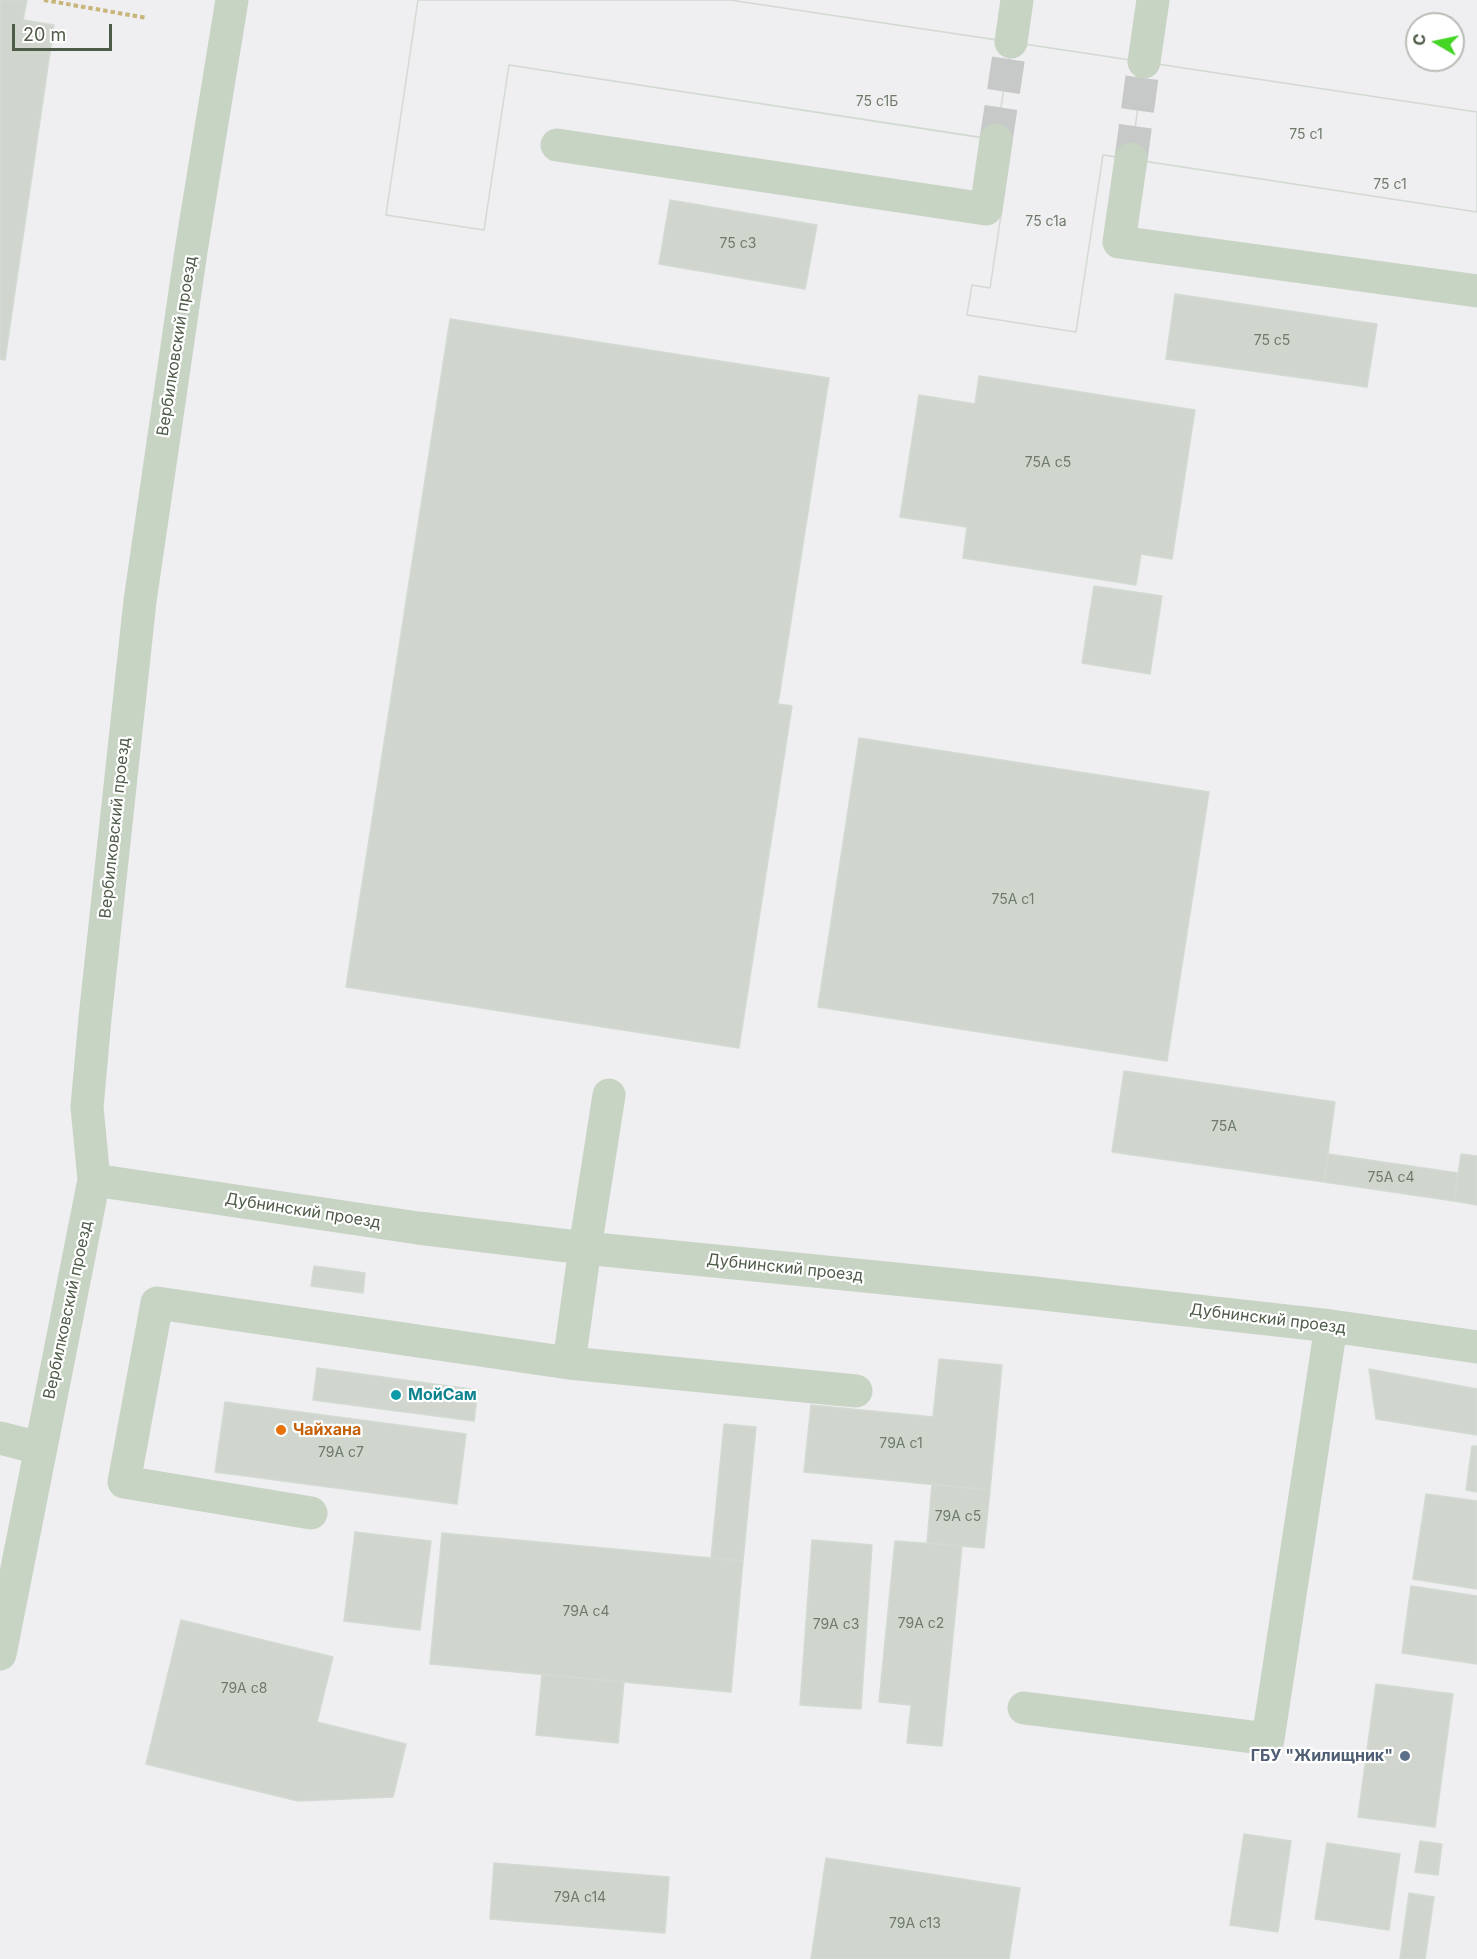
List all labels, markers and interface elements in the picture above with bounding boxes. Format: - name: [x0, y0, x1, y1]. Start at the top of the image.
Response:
- scale bar: [15, 12, 116, 50]
- north arrow: [1405, 12, 1465, 72]
- text: 20 m: [23, 24, 66, 45]
- text: С: [1408, 32, 1430, 47]
- house number: 75 c1Б: [856, 94, 898, 110]
- house number: 75 c1: [1289, 127, 1323, 143]
- house number: 75 с1: [1373, 177, 1407, 193]
- house number: 75 c1a: [1025, 214, 1067, 230]
- house number: 75 c3: [720, 236, 756, 252]
- street label: Вербилковский проезд: [153, 255, 201, 437]
- house number: 75 c5: [1254, 333, 1290, 349]
- house number: 75А с5: [1025, 455, 1071, 471]
- street label: Вербилковский проезд: [96, 736, 134, 920]
- house number: 75A c1: [991, 892, 1035, 908]
- house number: 75А: [1211, 1119, 1237, 1135]
- house number: 75А с4: [1368, 1170, 1414, 1186]
- street label: Дубнинский проезд: [224, 1189, 382, 1233]
- street label: Вербилковский проезд: [40, 1219, 96, 1401]
- street label: Дубнинский проезд: [706, 1250, 864, 1286]
- street label: Дубнинский проезд: [1189, 1300, 1347, 1338]
- place label: МойСам: [408, 1385, 477, 1405]
- marker: МойСам: [389, 1388, 403, 1402]
- place label: Чайхана: [293, 1420, 361, 1440]
- marker: Чайхана: [274, 1423, 288, 1437]
- house number: 79А с1: [879, 1436, 923, 1452]
- house number: 79А с7: [318, 1445, 364, 1461]
- house number: 79А с5: [935, 1509, 981, 1525]
- house number: 79А с4: [562, 1604, 610, 1620]
- house number: 79А с2: [898, 1616, 944, 1632]
- house number: 79А с3: [813, 1617, 859, 1633]
- house number: 79А с8: [221, 1681, 267, 1697]
- place label: ГБУ "Жилищник": [1251, 1746, 1393, 1766]
- marker: ГБУ "Жилищник": [1398, 1749, 1412, 1763]
- house number: 79А с14: [554, 1890, 606, 1906]
- house number: 79А с13: [889, 1916, 941, 1932]

